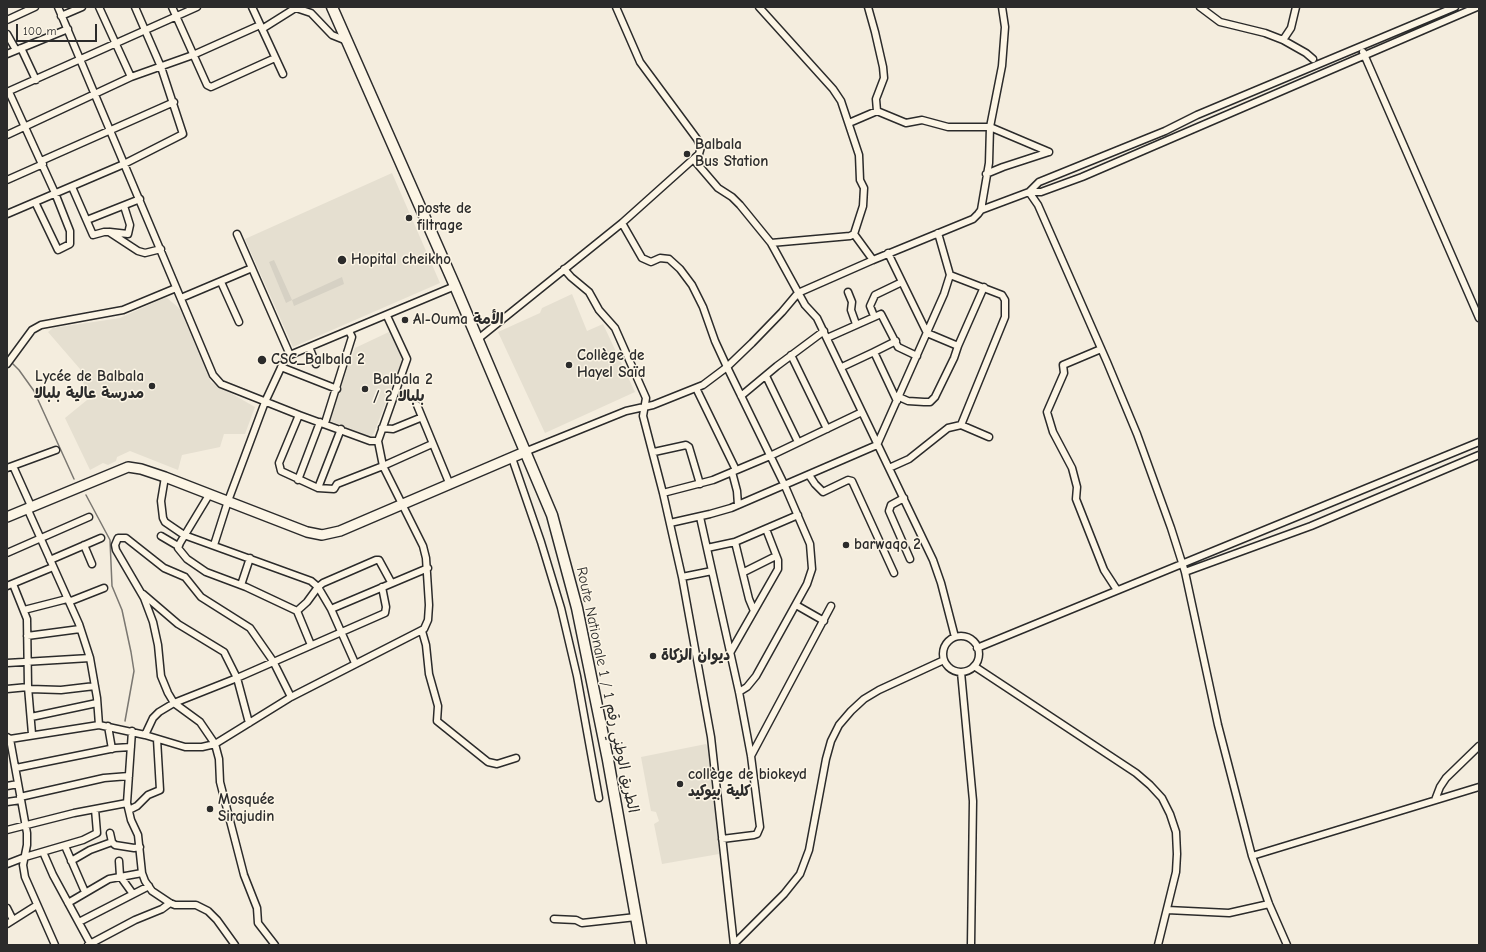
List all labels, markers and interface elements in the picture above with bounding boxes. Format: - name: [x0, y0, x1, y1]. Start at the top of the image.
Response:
- scale bar: [18, 16, 99, 42]
- text: 100 m: [23, 24, 56, 38]
- place label: Balbala Bus Station: [695, 136, 768, 171]
- marker: Balbala Bus Station: [682, 149, 692, 159]
- place label: poste de filtrage: [417, 200, 471, 235]
- marker: poste de filtrage: [404, 213, 414, 223]
- place label: Hopital cheikho: [351, 251, 451, 269]
- marker: Hopital cheikho: [336, 254, 348, 266]
- place label: Al-Ouma الأمة: [413, 311, 503, 329]
- marker: Al-Ouma الأمة: [400, 315, 410, 325]
- place label: Collège de Hayel Saïd: [577, 347, 646, 382]
- place label: CSC_Balbala 2: [271, 351, 365, 369]
- marker: CSC_Balbala 2: [256, 354, 268, 366]
- marker: Collège de Hayel Saïd: [564, 360, 574, 370]
- place label: Lycée de Balbala مدرسة عالية بلبالا: [34, 368, 144, 403]
- place label: Balbala 2 / بلبالا 2: [373, 371, 433, 406]
- marker: Lycée de Balbala مدرسة عالية بلبالا: [147, 381, 157, 391]
- marker: Balbala 2 / بلبالا 2: [360, 384, 370, 394]
- place label: barwaqo 2: [854, 536, 921, 554]
- marker: barwaqo 2: [841, 540, 851, 550]
- street label: Route Nationale 1 / الطريق الوطني رقم 1: [572, 565, 642, 815]
- place label: ديوان الزكاة: [661, 647, 730, 665]
- marker: ديوان الزكاة: [648, 651, 658, 661]
- place label: collège de biokeyd كلية بيوكيد: [688, 766, 807, 801]
- marker: collège de biokeyd كلية بيوكيد: [675, 779, 685, 789]
- place label: Mosquée Sirajudin: [218, 791, 274, 826]
- marker: Mosquée Sirajudin: [205, 804, 215, 814]

